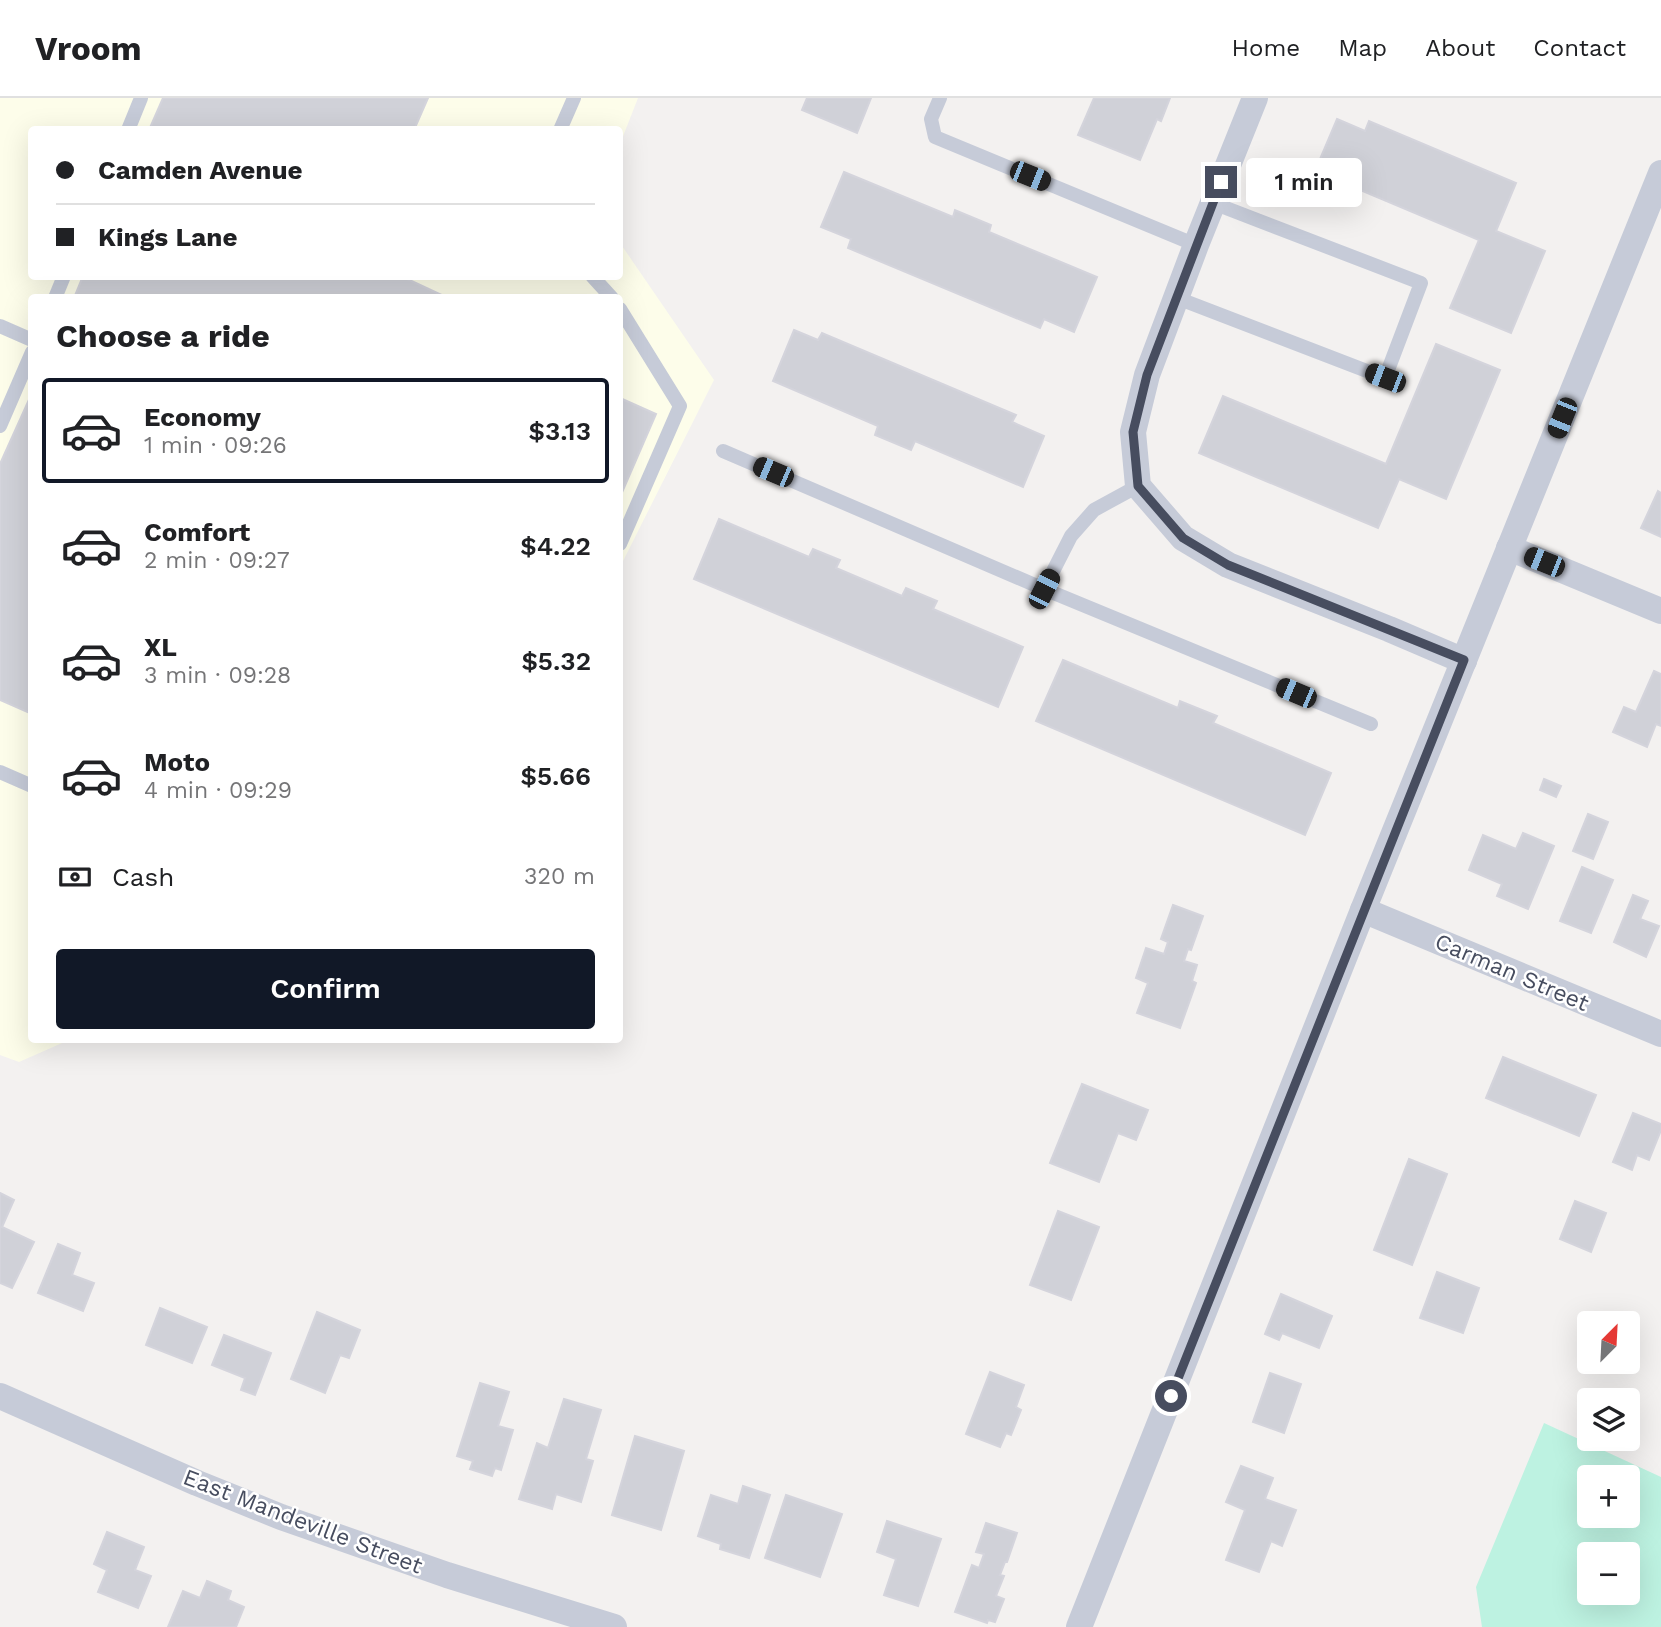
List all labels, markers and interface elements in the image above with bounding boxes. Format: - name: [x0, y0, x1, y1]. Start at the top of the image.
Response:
- text: Vroom: [35, 29, 142, 68]
- text: Home: [1232, 34, 1300, 62]
- text: Map: [1338, 34, 1387, 62]
- text: About: [1425, 34, 1495, 62]
- text: Contact: [1533, 34, 1626, 62]
- text: Camden Avenue: [98, 155, 303, 185]
- car: [1007, 158, 1054, 194]
- callout: 1 min: [1246, 158, 1361, 206]
- route end: [1205, 166, 1237, 198]
- text: 1 min: [1274, 169, 1334, 196]
- text: Kings Lane: [98, 222, 237, 252]
- text: Choose a ride: [56, 317, 270, 355]
- car: [1362, 361, 1409, 395]
- car: [1545, 395, 1580, 441]
- icon: car: [60, 399, 123, 462]
- text: Economy: [144, 402, 261, 432]
- text: $3.13: [529, 416, 591, 446]
- text: 1 min · 09:26: [144, 432, 287, 459]
- car: [750, 454, 797, 490]
- icon: car: [60, 514, 123, 577]
- text: Comfort: [144, 517, 250, 547]
- text: $4.22: [520, 531, 591, 561]
- car: [1521, 544, 1568, 580]
- text: 2 min · 09:27: [144, 547, 290, 574]
- car: [1026, 566, 1063, 612]
- icon: car: [60, 629, 123, 692]
- text: XL: [144, 632, 177, 662]
- text: $5.32: [521, 646, 591, 676]
- text: 3 min · 09:28: [144, 662, 291, 689]
- car: [1273, 675, 1320, 711]
- icon: car: [60, 744, 123, 807]
- text: Moto: [144, 747, 210, 777]
- text: $5.66: [520, 761, 591, 791]
- text: 4 min · 09:29: [144, 777, 292, 804]
- icon: cash: [56, 858, 94, 896]
- text: Cash: [112, 862, 174, 892]
- text: 320 m: [524, 863, 595, 890]
- street label: Carman Street: [1431, 928, 1593, 1017]
- button: Confirm: [56, 949, 595, 1029]
- north arrow: [1577, 1311, 1640, 1374]
- map controls: [1577, 1311, 1640, 1605]
- route start: [1155, 1380, 1187, 1412]
- button: layers: [1577, 1388, 1640, 1451]
- street label: East Mandeville Street: [179, 1463, 427, 1580]
- button: +: [1577, 1465, 1640, 1528]
- button: −: [1577, 1542, 1640, 1605]

